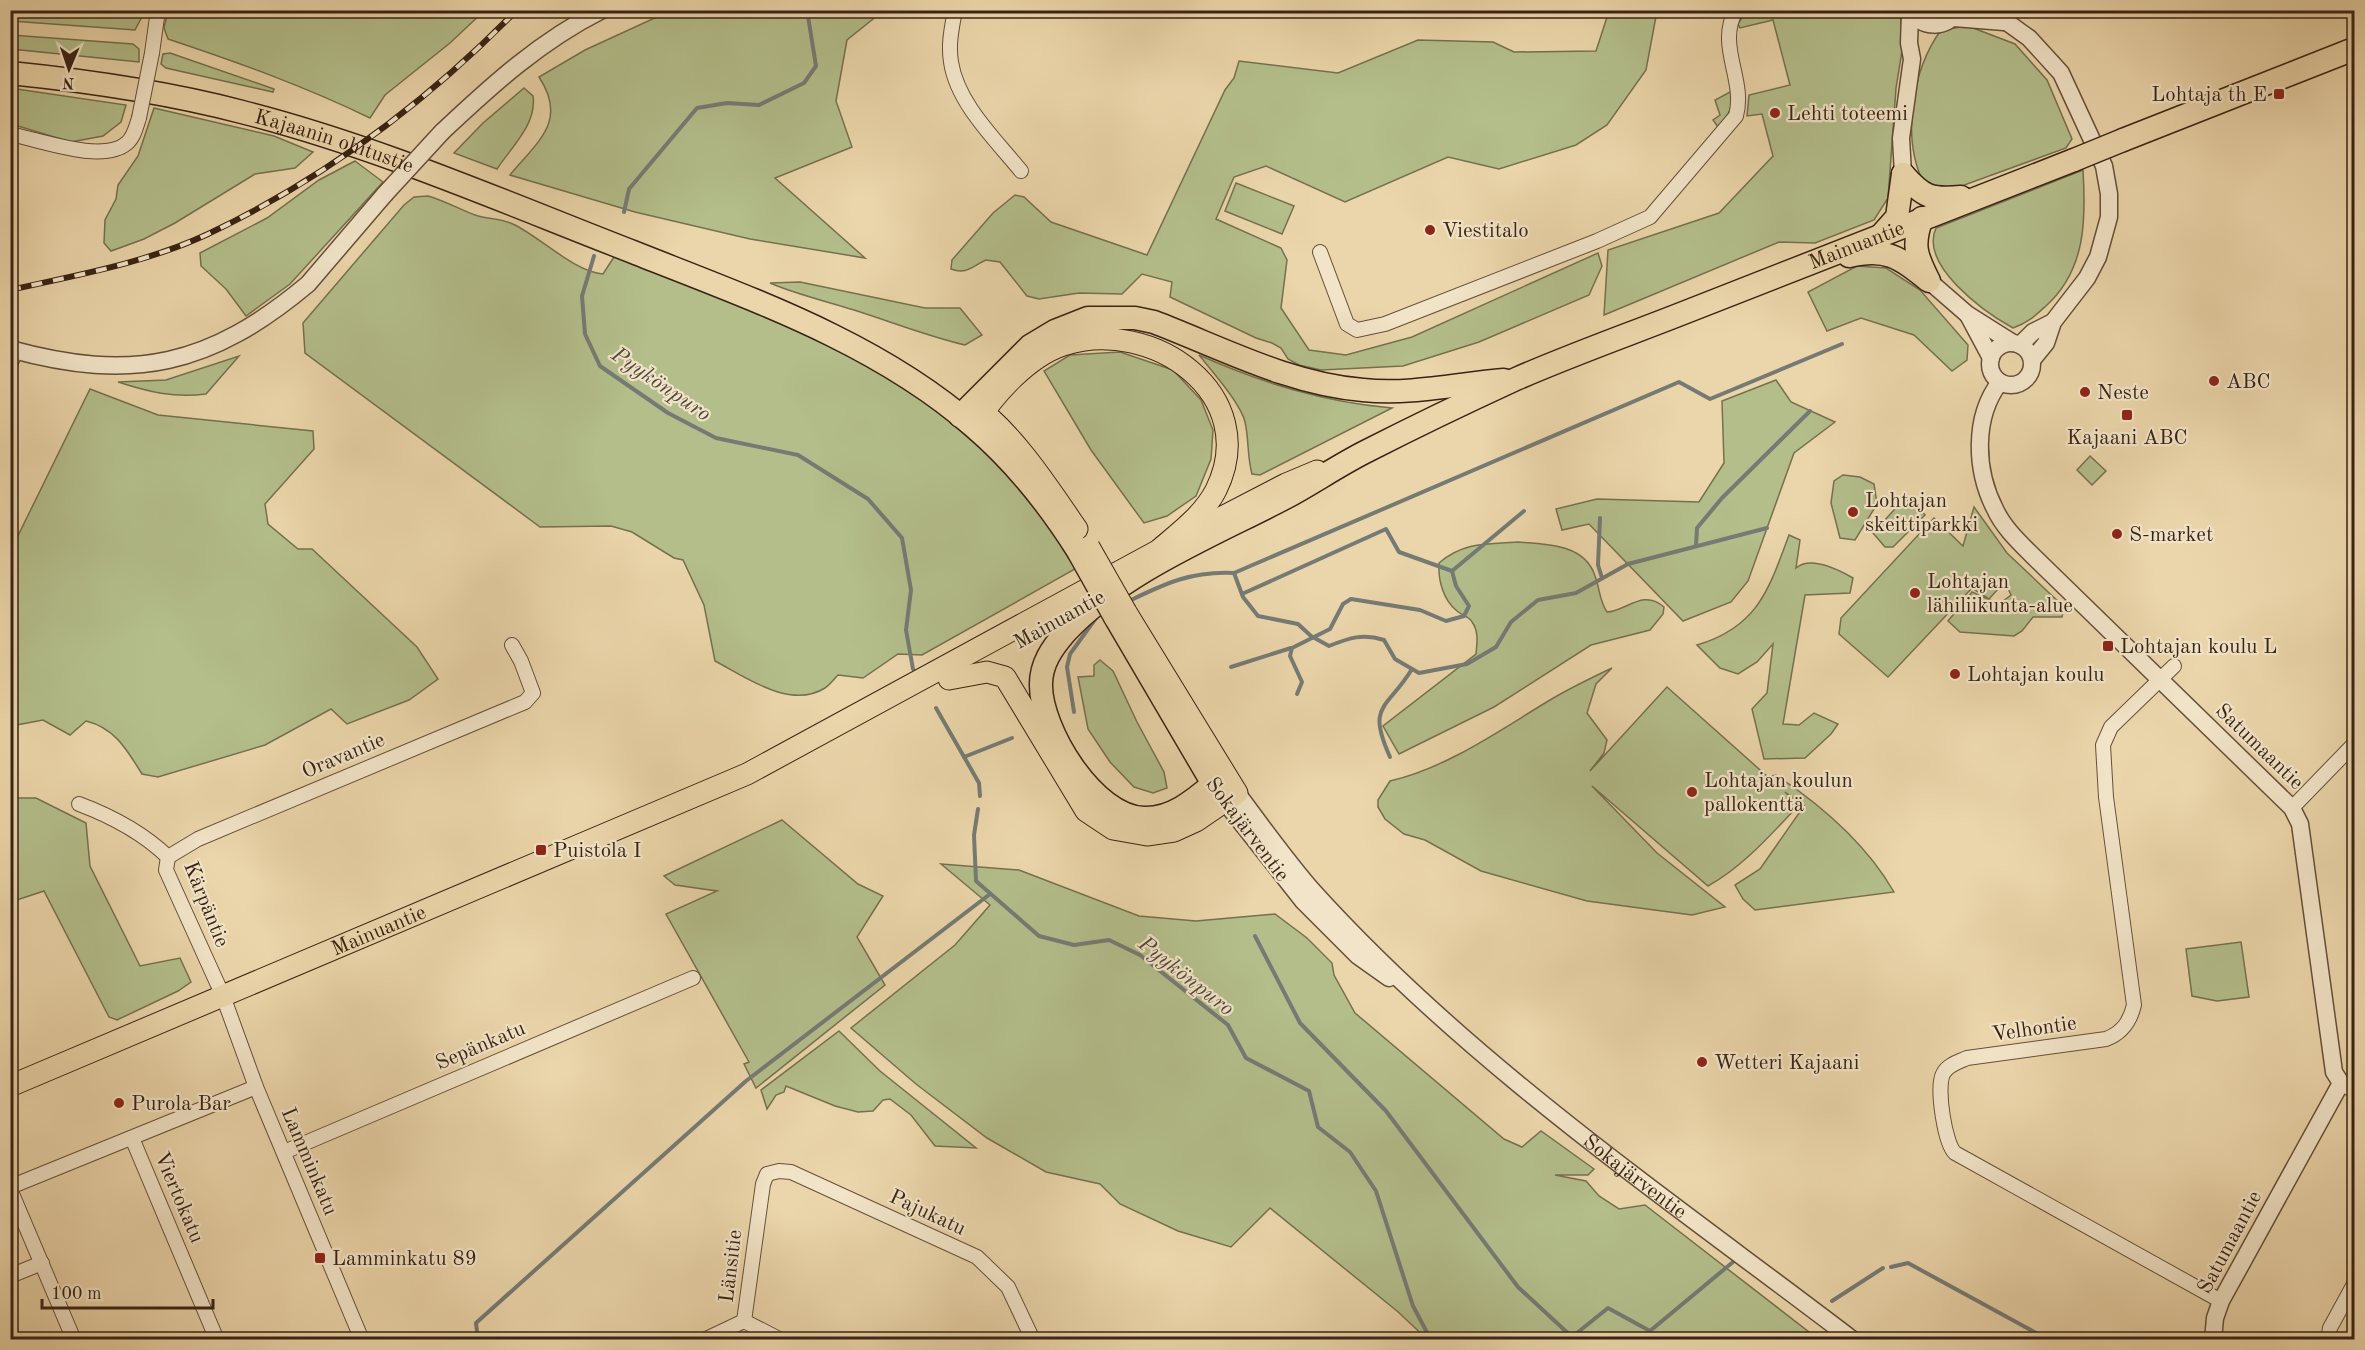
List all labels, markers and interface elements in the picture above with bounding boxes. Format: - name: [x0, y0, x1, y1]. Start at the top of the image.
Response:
- north arrow: [39, 39, 99, 99]
- text: N: [61, 74, 75, 90]
- place label: Lohtaja th E: [2151, 85, 2267, 106]
- marker: Lohtaja th E: [2272, 87, 2286, 101]
- place label: Lehti toteemi: [1787, 104, 1908, 125]
- marker: Lehti toteemi: [1768, 106, 1782, 120]
- street label: Kajaanin ohitustie: [252, 107, 416, 177]
- street label: Mainuantie: [1806, 218, 1908, 274]
- place label: Viestitalo: [1442, 221, 1529, 242]
- marker: Viestitalo: [1423, 223, 1437, 237]
- water label: Pyykönpuro: [606, 343, 715, 426]
- place label: ABC: [2226, 372, 2271, 393]
- marker: ABC: [2207, 374, 2221, 388]
- place label: Neste: [2097, 383, 2149, 404]
- marker: Neste: [2078, 385, 2092, 399]
- marker: Kajaani ABC: [2120, 408, 2134, 422]
- place label: Kajaani ABC: [2066, 428, 2188, 449]
- place label: Lohtajan skeittiparkki: [1865, 491, 1978, 536]
- marker: Lohtajan skeittiparkki: [1846, 505, 1860, 519]
- place label: S-market: [2129, 525, 2213, 546]
- marker: S-market: [2110, 527, 2124, 541]
- place label: Lohtajan lähiliikunta-alue: [1927, 572, 2073, 617]
- marker: Lohtajan lähiliikunta-alue: [1908, 586, 1922, 600]
- street label: Mainuantie: [1011, 587, 1109, 654]
- place label: Lohtajan koulu L: [2120, 637, 2277, 658]
- marker: Lohtajan koulu L: [2101, 639, 2115, 653]
- place label: Lohtajan koulu: [1967, 665, 2104, 686]
- marker: Lohtajan koulu: [1948, 667, 1962, 681]
- street label: Satumaantie: [2211, 700, 2307, 794]
- street label: Oravantie: [299, 730, 388, 783]
- place label: Lohtajan koulun pallokenttä: [1704, 771, 1853, 816]
- street label: Sokajärventie: [1201, 774, 1293, 886]
- marker: Lohtajan koulun pallokenttä: [1685, 785, 1699, 799]
- place label: Puistola I: [553, 841, 641, 862]
- marker: Puistola I: [534, 843, 548, 857]
- street label: Kärpäntie: [179, 859, 232, 950]
- street label: Mainuantie: [329, 902, 429, 961]
- water label: Pyykönpuro: [1133, 932, 1238, 1021]
- street label: Velhontie: [1990, 1013, 2078, 1046]
- street label: Sepänkatu: [433, 1018, 528, 1075]
- place label: Wetteri Kajaani: [1714, 1053, 1859, 1074]
- marker: Wetteri Kajaani: [1695, 1055, 1709, 1069]
- place label: Purola Bar: [131, 1094, 231, 1115]
- marker: Purola Bar: [112, 1096, 126, 1110]
- street label: Lamminkatu: [277, 1105, 341, 1218]
- street label: Sokajärventie: [1579, 1131, 1690, 1223]
- street label: Viertokatu: [150, 1149, 207, 1246]
- street label: Pajukatu: [886, 1187, 969, 1240]
- street label: Satumaantie: [2194, 1188, 2266, 1298]
- street label: Länsitie: [717, 1229, 746, 1304]
- place label: Lamminkatu 89: [332, 1249, 477, 1270]
- marker: Lamminkatu 89: [313, 1251, 327, 1265]
- scale bar: [42, 1272, 213, 1310]
- text: 100 m: [51, 1285, 102, 1303]

